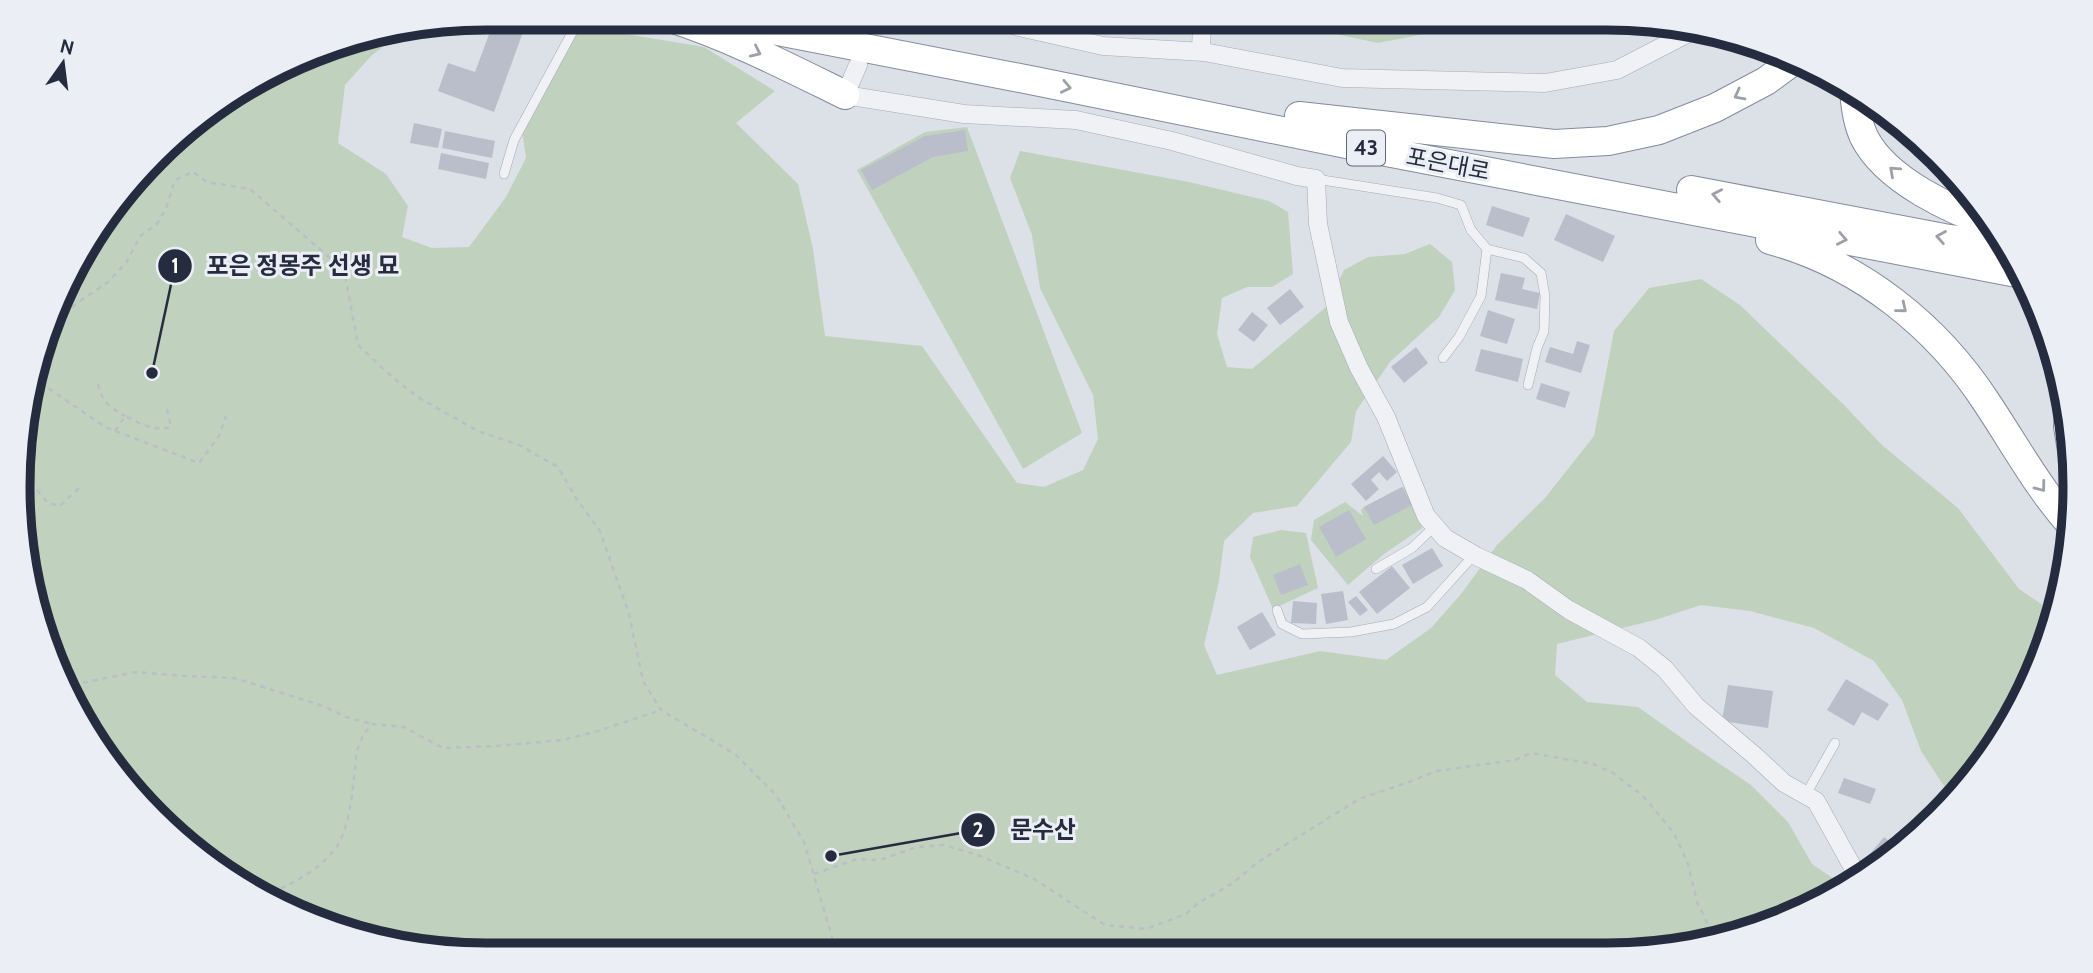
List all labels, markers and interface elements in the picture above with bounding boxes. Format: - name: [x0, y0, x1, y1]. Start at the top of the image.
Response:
- north arrow: [28, 28, 98, 98]
- text: N: [58, 34, 76, 60]
- one-way arrow: [748, 44, 761, 58]
- one-way arrow: [1060, 79, 1072, 94]
- one-way arrow: [1734, 87, 1746, 101]
- road number: 43: [1347, 130, 1385, 166]
- street label: 포은대로: [1404, 142, 1492, 186]
- one-way arrow: [1889, 167, 1902, 180]
- one-way arrow: [1711, 189, 1723, 204]
- one-way arrow: [1935, 230, 1947, 245]
- one-way arrow: [1836, 231, 1848, 246]
- callout: 포은 정몽주 선생 묘: [158, 243, 414, 288]
- text: 포은 정몽주 선생 묘: [207, 251, 399, 280]
- text: 1: [171, 253, 179, 278]
- one-way arrow: [1894, 300, 1907, 312]
- one-way arrow: [2032, 479, 2045, 492]
- callout: 문수산: [961, 807, 1090, 852]
- text: 문수산: [1010, 815, 1076, 844]
- text: 2: [972, 817, 984, 842]

